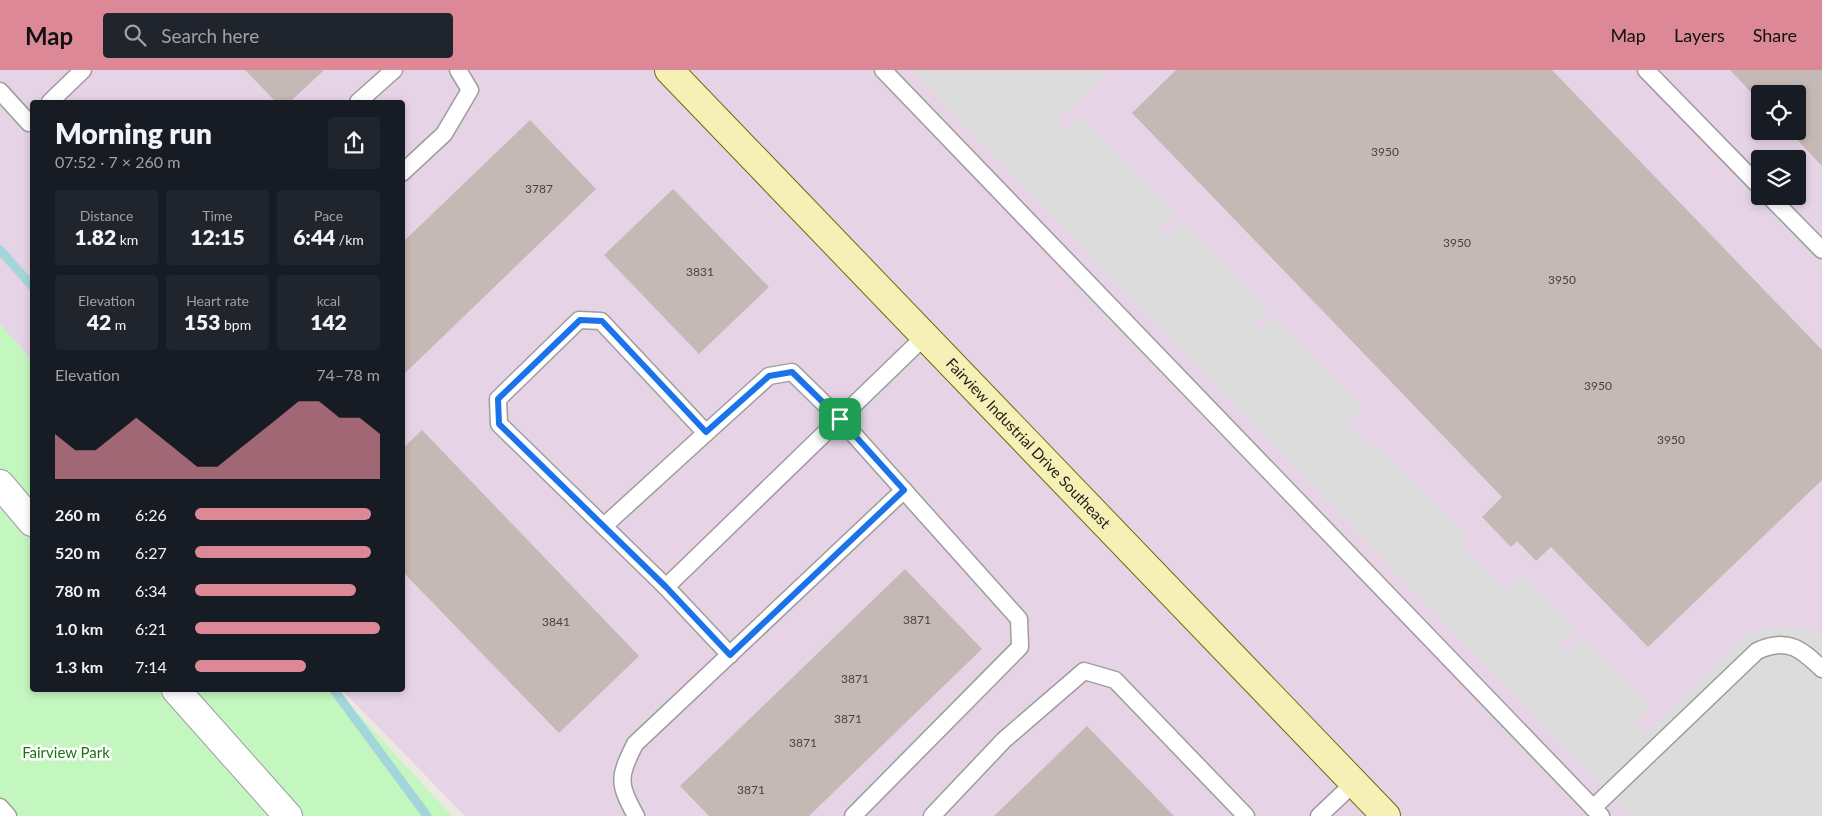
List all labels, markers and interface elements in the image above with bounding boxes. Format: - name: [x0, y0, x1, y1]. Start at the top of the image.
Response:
- search box: [103, 13, 453, 58]
- text: Map: [25, 21, 73, 50]
- icon: search: [121, 21, 149, 49]
- text: Search here: [161, 24, 259, 47]
- text: Map: [1610, 24, 1646, 46]
- text: Layers: [1674, 24, 1725, 46]
- text: Share: [1753, 24, 1797, 46]
- map controls: [1751, 85, 1806, 205]
- button: locate: [1751, 85, 1806, 140]
- text: Morning run: [55, 116, 212, 150]
- button: share: [328, 117, 380, 169]
- house number: 3950: [1371, 144, 1399, 159]
- button: layers: [1751, 150, 1806, 205]
- text: 07:52 · 7 × 260 m: [55, 152, 180, 171]
- house number: 3787: [525, 181, 553, 196]
- text: Distance: [80, 207, 133, 224]
- text: Time: [202, 207, 233, 224]
- text: Pace: [314, 207, 343, 224]
- text: 1.82: [75, 224, 116, 249]
- text: 12:15: [190, 224, 245, 249]
- text: 6:44: [293, 224, 335, 249]
- text: km: [116, 231, 138, 248]
- text: /km: [335, 231, 364, 248]
- house number: 3950: [1443, 235, 1471, 250]
- house number: 3831: [686, 264, 714, 279]
- house number: 3950: [1548, 272, 1576, 287]
- text: Elevation: [78, 292, 135, 309]
- text: Heart rate: [186, 292, 249, 309]
- text: kcal: [317, 292, 340, 309]
- text: 42: [87, 309, 111, 334]
- text: 153: [184, 309, 220, 334]
- text: 142: [310, 309, 347, 334]
- text: m: [111, 316, 126, 333]
- text: bpm: [220, 316, 251, 333]
- street label: Fairview Industrial Drive Southeast: [943, 354, 1115, 532]
- text: Elevation: [55, 365, 120, 384]
- text: 74–78 m: [316, 365, 380, 384]
- house number: 3950: [1584, 378, 1612, 393]
- pin: [819, 398, 861, 440]
- icon: arrive: [826, 405, 854, 433]
- house number: 3950: [1657, 432, 1685, 447]
- text: 260 m: [55, 505, 100, 524]
- text: 6:26: [135, 505, 167, 524]
- text: 520 m: [55, 543, 100, 562]
- text: 6:27: [135, 543, 167, 562]
- text: 780 m: [55, 581, 100, 600]
- text: 6:34: [135, 581, 167, 600]
- house number: 3871: [903, 612, 931, 627]
- house number: 3841: [542, 614, 570, 629]
- text: 1.0 km: [55, 619, 103, 638]
- text: 6:21: [135, 619, 167, 638]
- text: 1.3 km: [55, 657, 103, 676]
- text: 7:14: [135, 657, 167, 676]
- house number: 3871: [841, 671, 869, 686]
- house number: 3871: [834, 711, 862, 726]
- house number: 3871: [789, 735, 817, 750]
- park label: Fairview Park: [22, 743, 110, 761]
- house number: 3871: [737, 782, 765, 797]

